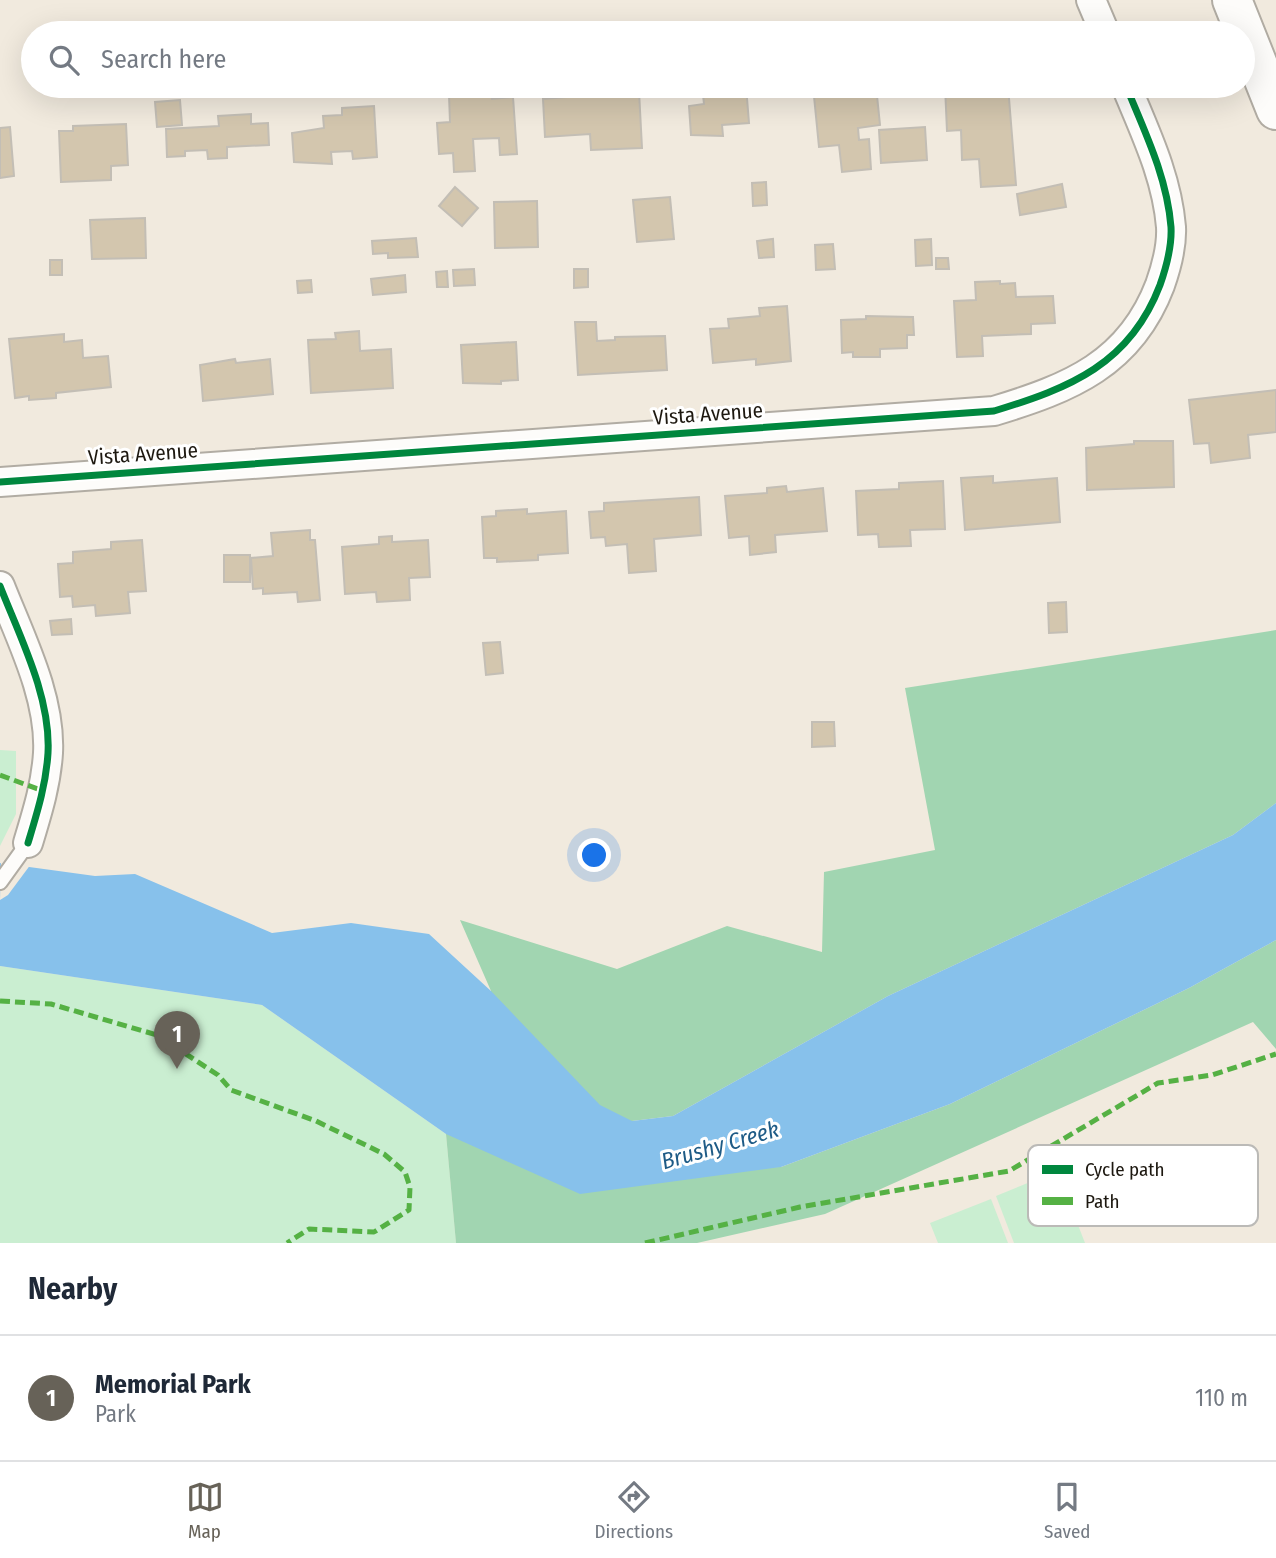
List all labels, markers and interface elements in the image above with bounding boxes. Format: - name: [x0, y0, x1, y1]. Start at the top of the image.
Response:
- search box: [21, 21, 1255, 98]
- icon: search: [45, 41, 83, 79]
- text: Search here: [101, 44, 226, 75]
- street label: Vista Avenue: [652, 397, 764, 431]
- street label: Vista Avenue: [87, 437, 199, 471]
- your location: [577, 838, 611, 872]
- pin: 1: [154, 1011, 200, 1069]
- water label: Brushy Creek: [658, 1115, 782, 1175]
- legend: [1028, 1145, 1258, 1226]
- text: Cycle path: [1085, 1158, 1164, 1181]
- text: Path: [1085, 1190, 1120, 1213]
- text: Nearby: [28, 1271, 117, 1307]
- text: Memorial Park: [95, 1369, 251, 1400]
- text: 1: [46, 1384, 56, 1412]
- text: 110 m: [1195, 1384, 1248, 1412]
- text: Park: [95, 1400, 136, 1428]
- tab: Map: [186, 1478, 224, 1543]
- tab: Directions: [595, 1478, 673, 1543]
- tab: Saved: [1044, 1478, 1090, 1543]

